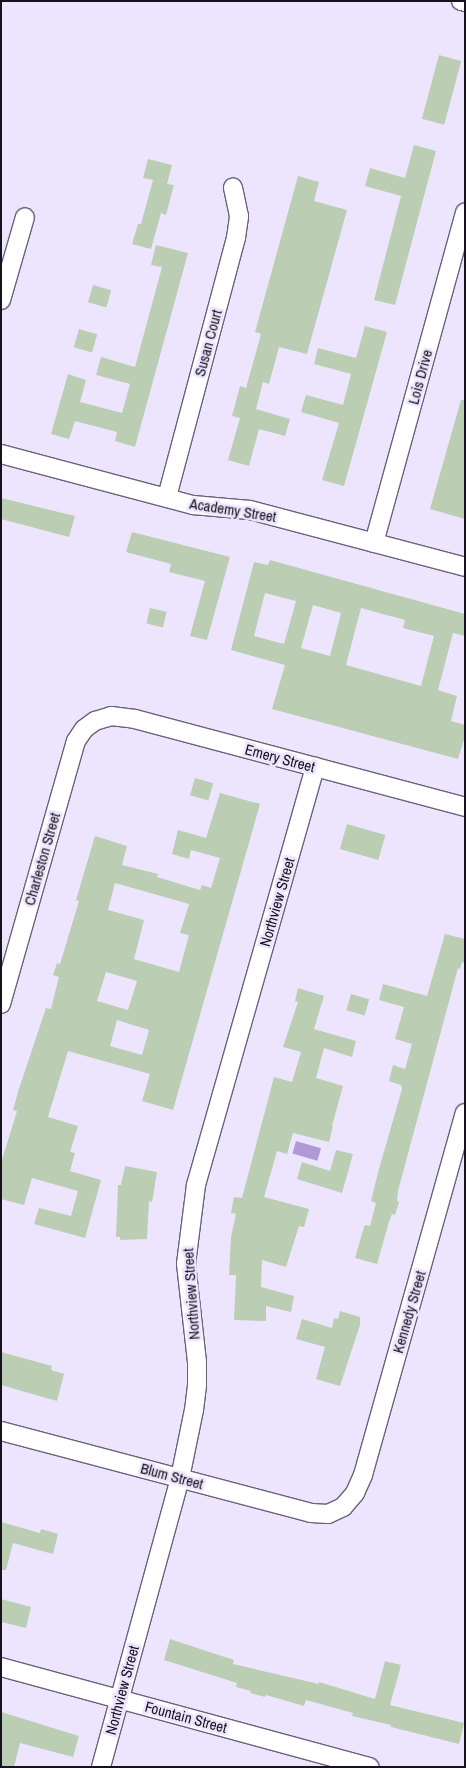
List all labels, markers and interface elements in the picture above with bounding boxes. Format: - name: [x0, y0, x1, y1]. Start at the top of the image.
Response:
- street label: Susan Court: [190, 308, 226, 378]
- street label: Lois Drive: [404, 348, 436, 406]
- street label: Academy Street: [188, 494, 278, 526]
- street label: Emery Street: [243, 740, 317, 776]
- street label: Charleston Street: [20, 811, 64, 907]
- street label: Northview Street: [256, 855, 298, 949]
- street label: Northview Street: [179, 1248, 203, 1340]
- street label: Kennedy Street: [389, 1269, 429, 1355]
- street label: Blum Street: [139, 1459, 205, 1493]
- street label: Northview Street: [101, 1643, 143, 1737]
- street label: Fountain Street: [143, 1697, 229, 1737]

